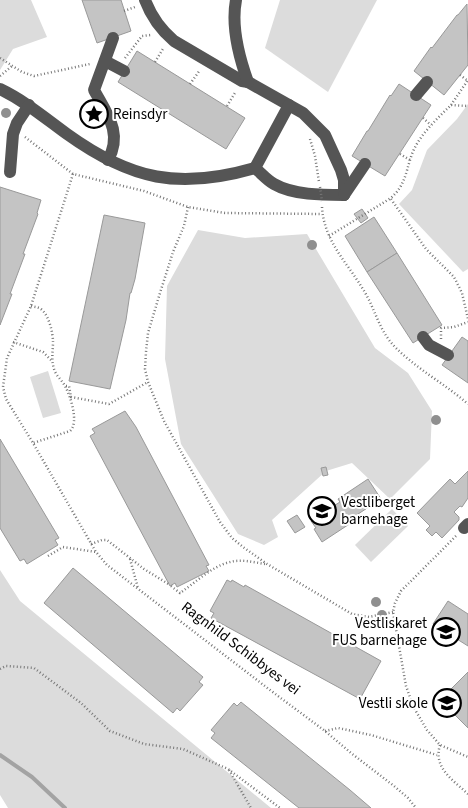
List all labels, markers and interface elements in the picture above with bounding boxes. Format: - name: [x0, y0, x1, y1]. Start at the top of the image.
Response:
- place icon: Reinsdyr: [79, 99, 109, 129]
- place label: Reinsdyr: [113, 104, 168, 125]
- place label: Vestliberget barnehage: [341, 492, 415, 530]
- school or university icon: Vestliberget barnehage: [307, 496, 337, 526]
- street label: Ragnhild Schibbyes vei: [177, 597, 304, 700]
- place label: Vestliskaret FUS barnehage: [332, 613, 427, 651]
- school or university icon: Vestliskaret FUS barnehage: [431, 617, 461, 647]
- school or university icon: Vestli skole: [432, 688, 462, 718]
- place label: Vestli skole: [359, 693, 428, 714]

